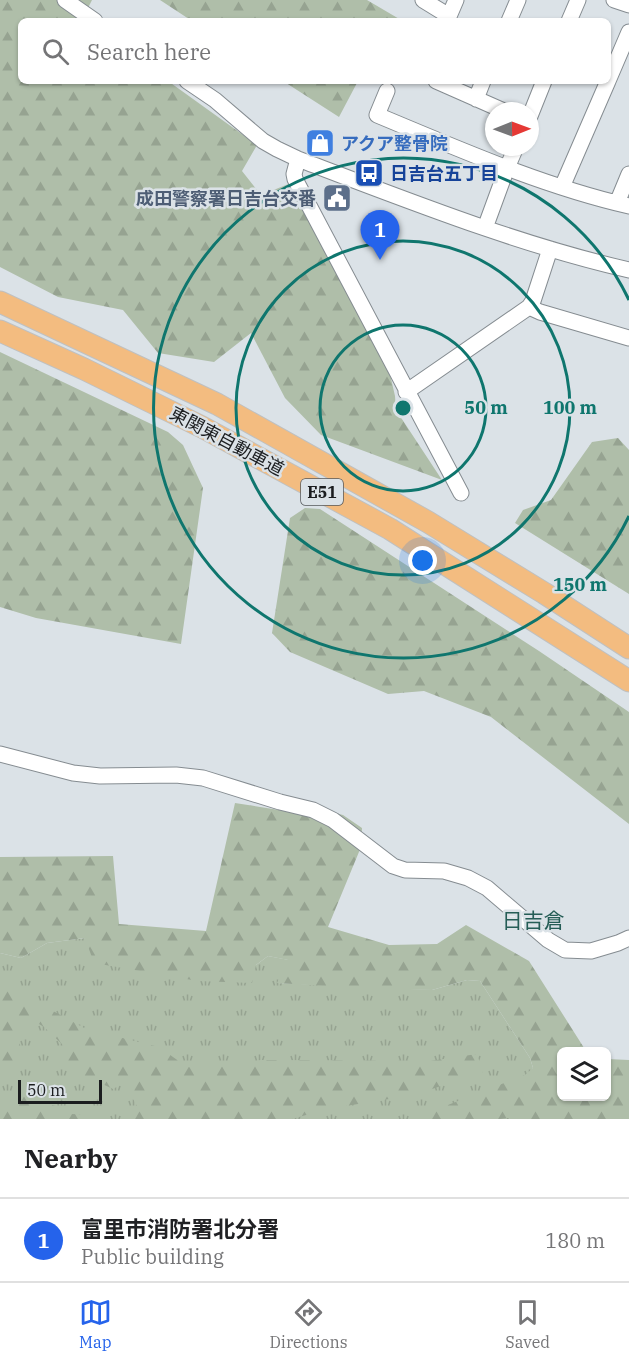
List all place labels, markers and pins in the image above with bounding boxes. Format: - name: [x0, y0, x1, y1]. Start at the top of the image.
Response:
- shop icon: アクア整骨院: [304, 127, 336, 159]
- place label: アクア整骨院: [341, 132, 448, 155]
- bus stop icon: 日吉台五丁目: [353, 157, 385, 189]
- place label: 日吉台五丁目: [390, 162, 498, 185]
- public building icon: 成田警察署日吉台交番: [321, 182, 353, 214]
- place label: 成田警察署日吉台交番: [136, 187, 316, 210]
- pin: 1: [360, 210, 400, 260]
- centre of rings: [393, 398, 413, 418]

